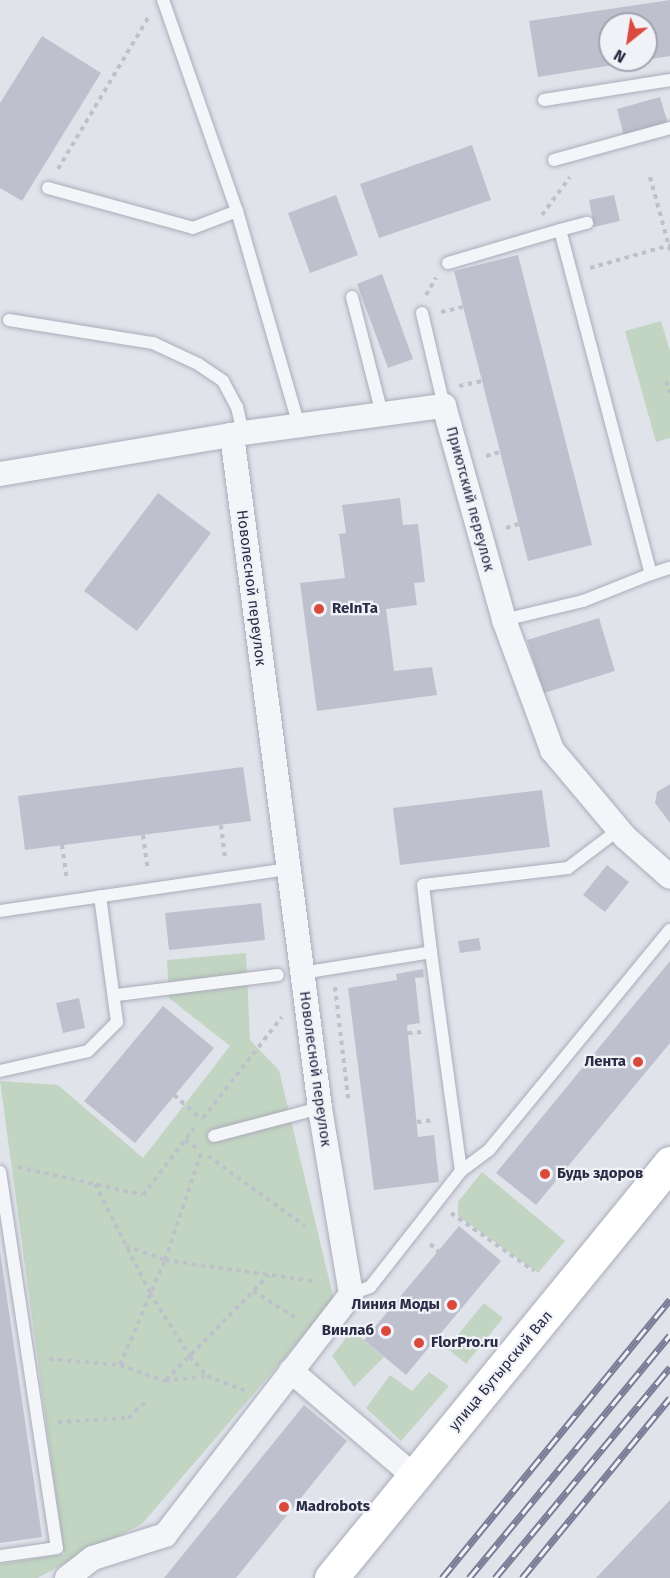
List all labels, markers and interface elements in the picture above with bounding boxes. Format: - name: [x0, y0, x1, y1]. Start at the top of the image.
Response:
- north arrow: [598, 12, 658, 72]
- text: N: [610, 45, 629, 67]
- street label: Приютский переулок: [442, 425, 498, 573]
- street label: Новолесной переулок: [232, 509, 270, 667]
- marker: ReInTa: [310, 600, 328, 618]
- place label: ReInTa: [332, 600, 378, 618]
- street label: Новолесной переулок: [295, 990, 335, 1148]
- place label: Лента: [584, 1053, 626, 1071]
- marker: Лента: [631, 1055, 645, 1069]
- place label: Будь здоров: [557, 1165, 643, 1183]
- marker: Будь здоров: [538, 1167, 552, 1181]
- place label: Линия Моды: [352, 1296, 440, 1314]
- marker: Линия Моды: [445, 1298, 459, 1312]
- street label: улица Бутырский Вал: [445, 1307, 557, 1435]
- place label: Винлаб: [322, 1322, 374, 1340]
- marker: Винлаб: [379, 1324, 393, 1338]
- place label: FlorPro.ru: [431, 1334, 498, 1352]
- marker: FlorPro.ru: [412, 1336, 426, 1350]
- place label: Madrobots: [296, 1498, 370, 1516]
- marker: Madrobots: [277, 1500, 291, 1514]

